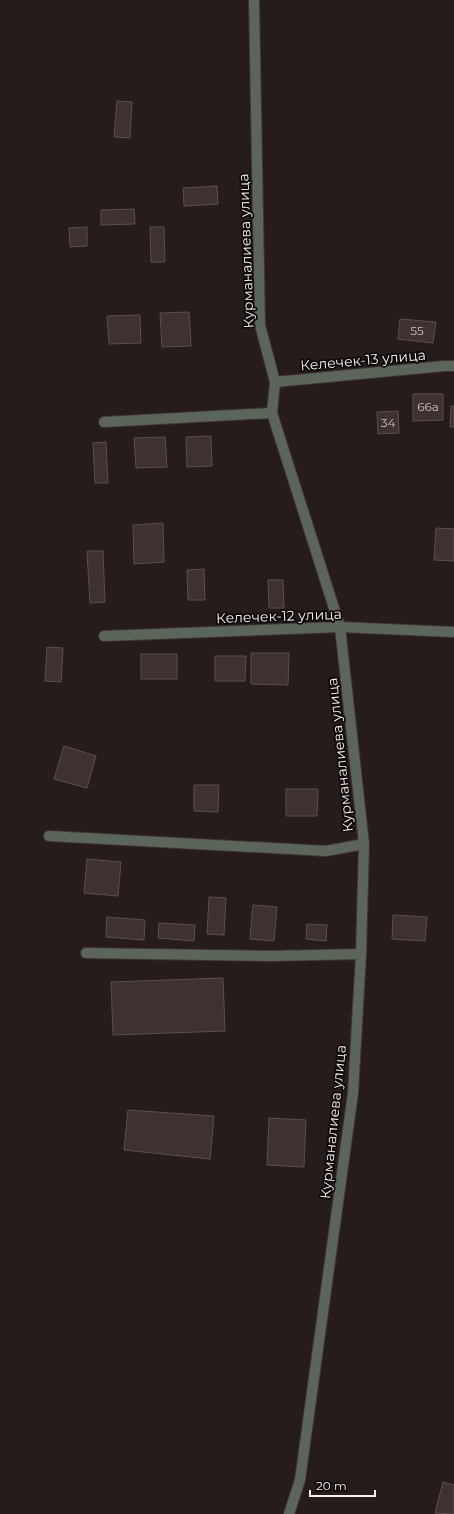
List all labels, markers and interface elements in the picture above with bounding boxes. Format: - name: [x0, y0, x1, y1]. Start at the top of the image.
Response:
- street label: Курманалиева улица: [234, 173, 258, 329]
- house number: 55: [410, 323, 424, 338]
- street label: Келечек-13 улица: [300, 346, 426, 374]
- house number: 66а: [417, 399, 439, 414]
- house number: 34: [381, 415, 395, 430]
- street label: Келечек-12 улица: [216, 605, 342, 627]
- street label: Курманалиева улица: [323, 677, 357, 833]
- street label: Курманалиева улица: [316, 1044, 350, 1200]
- scale bar: [310, 1472, 375, 1498]
- text: 20 m: [316, 1478, 347, 1493]

